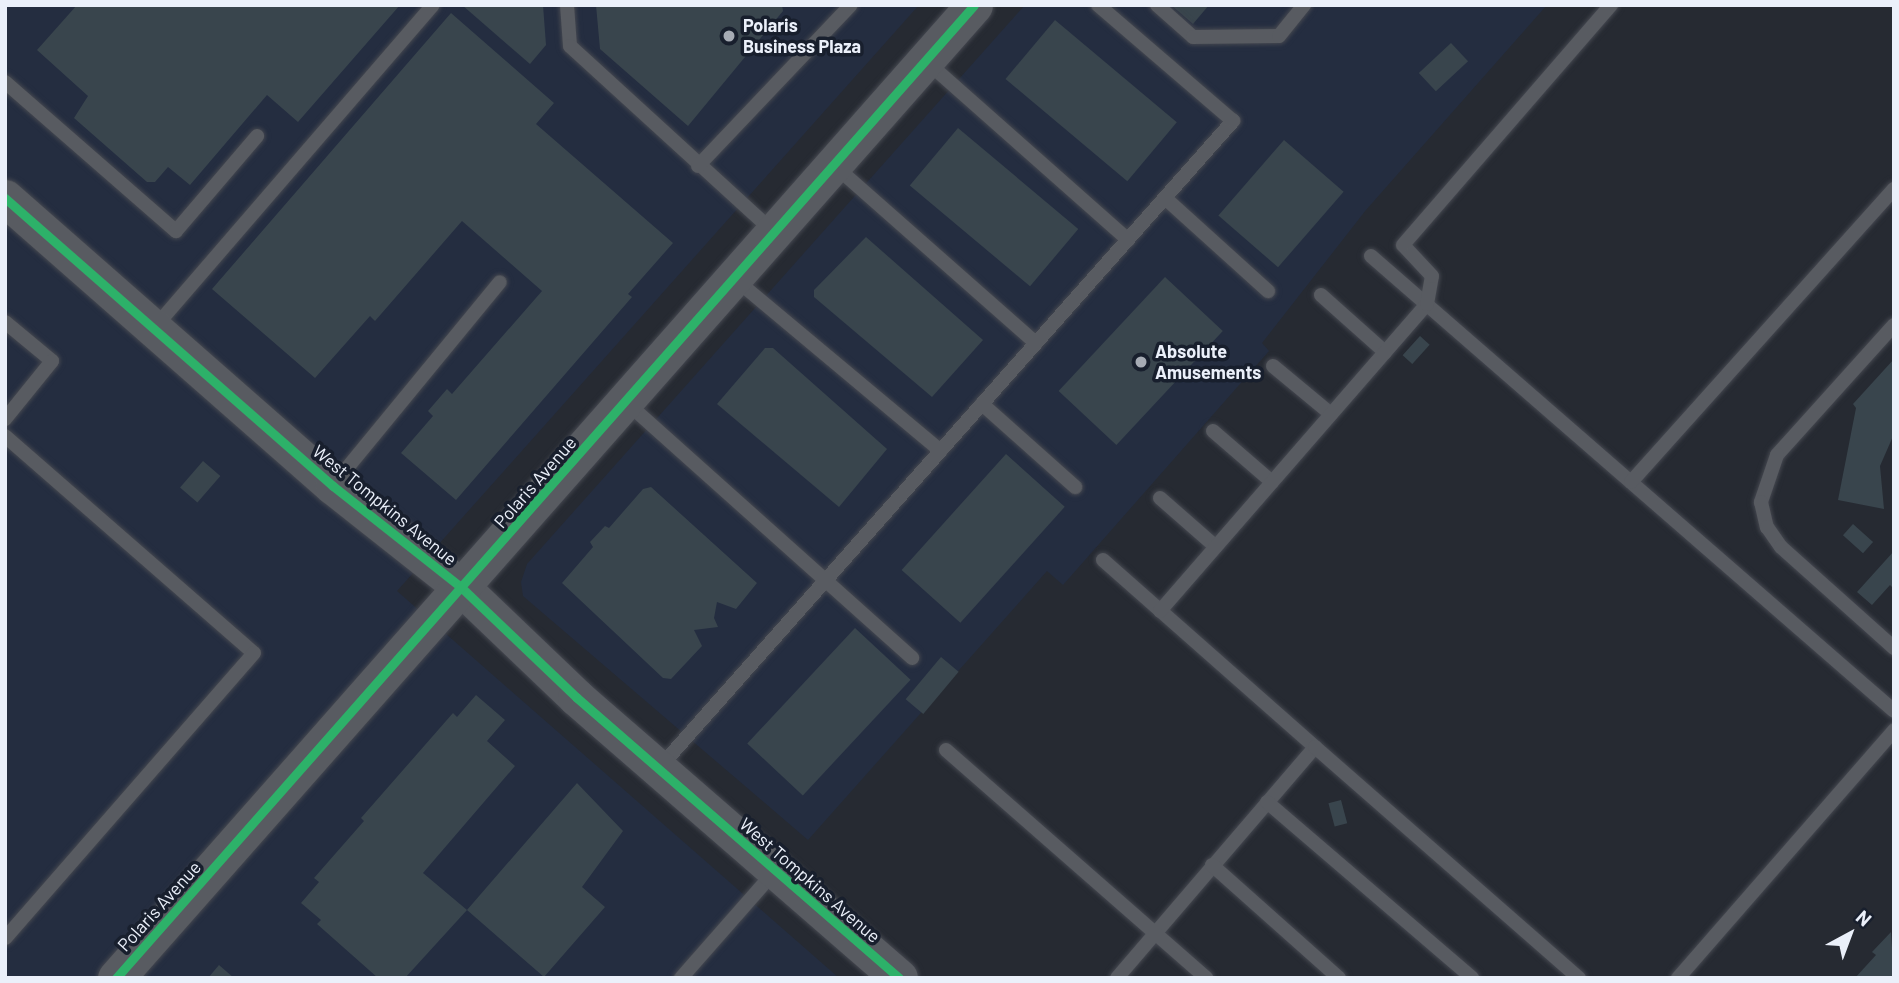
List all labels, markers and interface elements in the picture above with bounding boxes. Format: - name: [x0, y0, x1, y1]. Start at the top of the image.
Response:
- place label: Polaris Business Plaza: [743, 15, 861, 58]
- marker: Polaris Business Plaza: [721, 28, 737, 44]
- place label: Absolute Amusements: [1155, 341, 1261, 384]
- marker: Absolute Amusements: [1133, 354, 1149, 370]
- street label: Polaris Avenue: [489, 432, 581, 532]
- street label: West Tompkins Avenue: [308, 440, 462, 570]
- street label: West Tompkins Avenue: [735, 813, 885, 947]
- street label: Polaris Avenue: [113, 856, 205, 956]
- north arrow: [1815, 899, 1885, 969]
- text: N: [1852, 905, 1876, 931]

